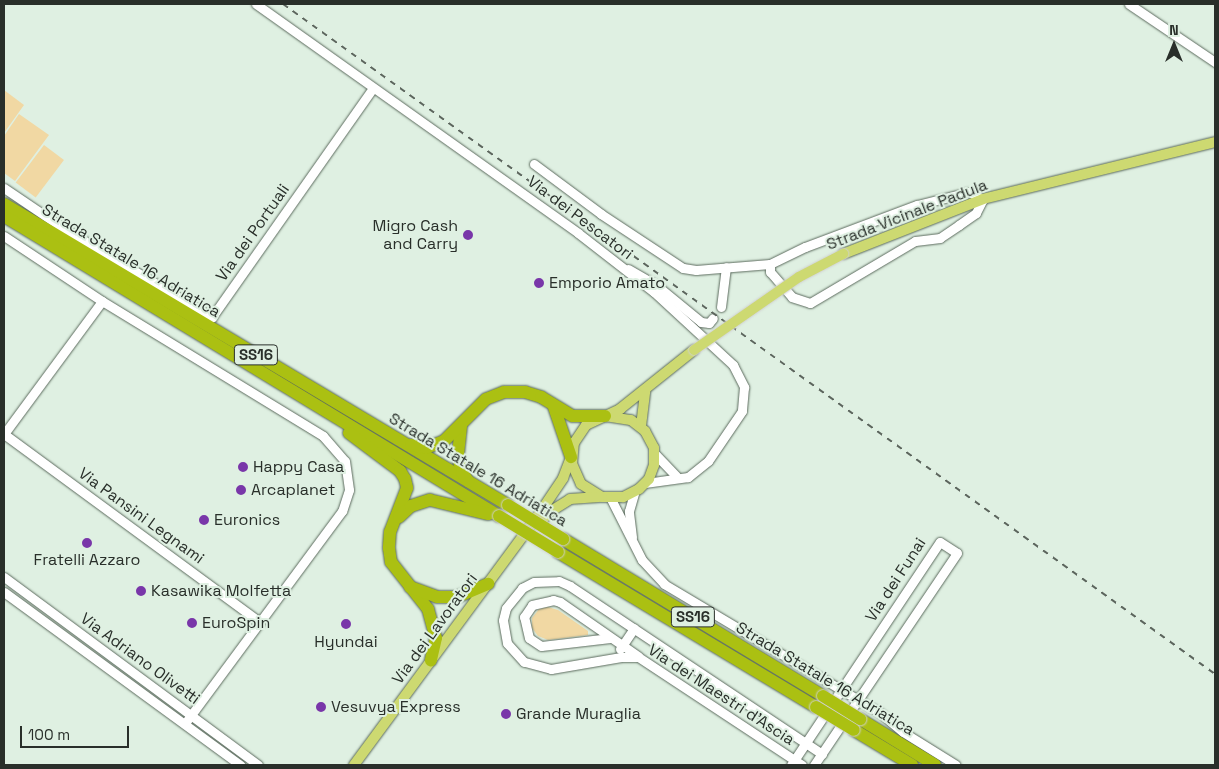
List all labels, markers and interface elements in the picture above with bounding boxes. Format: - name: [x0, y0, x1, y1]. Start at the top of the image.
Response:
- north arrow: [1149, 20, 1199, 70]
- text: N: [1169, 21, 1179, 39]
- street label: Via dei Pescatori: [523, 172, 637, 264]
- street label: Strada Vicinale Padula: [824, 175, 990, 255]
- street label: Via dei Portuali: [212, 181, 294, 285]
- street label: Strada Statale 16 Adriatica: [38, 200, 224, 322]
- place label: Migro Cash and Carry: [373, 216, 458, 254]
- marker: Migro Cash and Carry: [462, 229, 474, 241]
- place label: Emporio Amato: [549, 273, 665, 293]
- marker: Emporio Amato: [533, 277, 545, 289]
- road number: SS16: [234, 342, 278, 368]
- street label: Strada Statale 16 Adriatica: [385, 409, 571, 531]
- place label: Happy Casa: [253, 457, 344, 477]
- marker: Happy Casa: [237, 461, 249, 473]
- street label: Via Pansini Legnami: [74, 464, 208, 568]
- place label: Arcaplanet: [251, 480, 335, 500]
- marker: Arcaplanet: [235, 484, 247, 496]
- place label: Euronics: [214, 510, 280, 530]
- marker: Euronics: [198, 514, 210, 526]
- street label: Via dei Funai: [862, 534, 930, 626]
- marker: Fratelli Azzaro: [81, 537, 93, 549]
- place label: Fratelli Azzaro: [33, 550, 141, 570]
- street label: Via dei Lavoratori: [388, 570, 482, 688]
- place label: Kasawika Molfetta: [151, 581, 291, 601]
- marker: Kasawika Molfetta: [135, 585, 147, 597]
- road number: SS16: [670, 604, 716, 630]
- street label: Via Adriano Olivetti: [76, 609, 204, 709]
- place label: EuroSpin: [202, 613, 270, 633]
- marker: EuroSpin: [186, 617, 198, 629]
- marker: Hyundai: [340, 618, 352, 630]
- street label: Strada Statale 16 Adriatica: [732, 618, 918, 740]
- place label: Hyundai: [314, 632, 378, 652]
- street label: Via dei Maestri d’Ascia: [644, 640, 798, 750]
- place label: Vesuvya Express: [331, 697, 461, 717]
- marker: Vesuvya Express: [315, 701, 327, 713]
- place label: Grande Muraglia: [516, 704, 641, 724]
- marker: Grande Muraglia: [500, 708, 512, 720]
- scale bar: [22, 716, 131, 748]
- text: 100 m: [28, 725, 70, 744]

